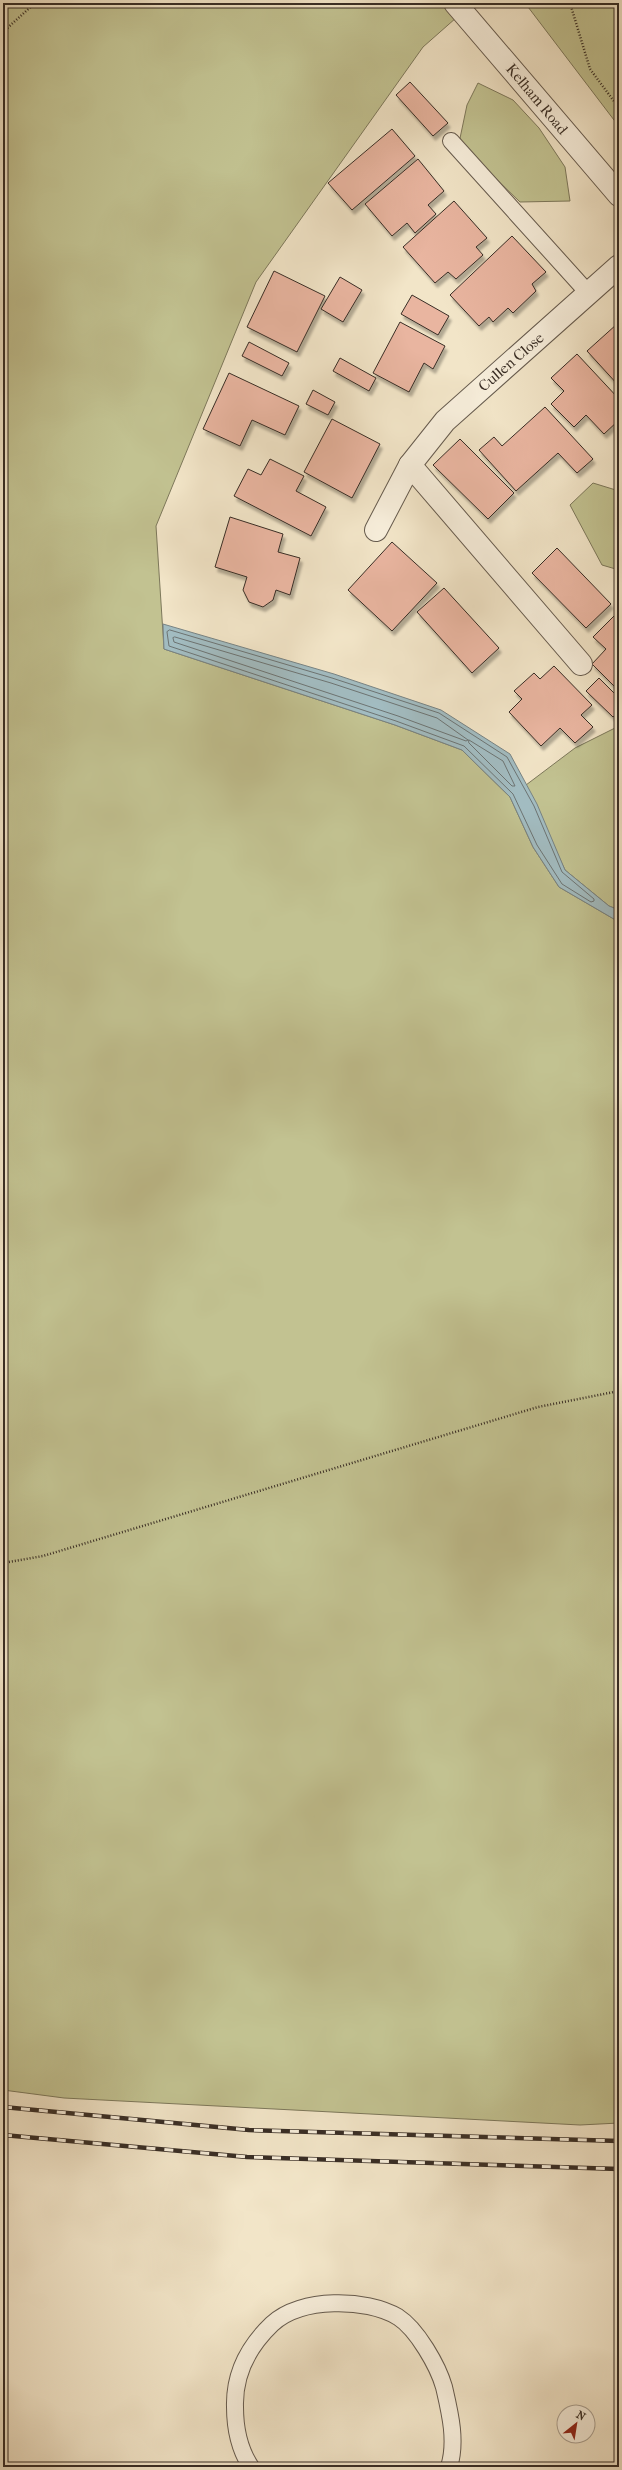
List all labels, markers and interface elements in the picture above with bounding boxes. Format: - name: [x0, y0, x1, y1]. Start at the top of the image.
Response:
- street label: Kelham Road: [502, 60, 572, 139]
- street label: Cullen Close: [475, 328, 548, 395]
- north arrow: [556, 2404, 596, 2444]
- text: N: [574, 2408, 588, 2424]

